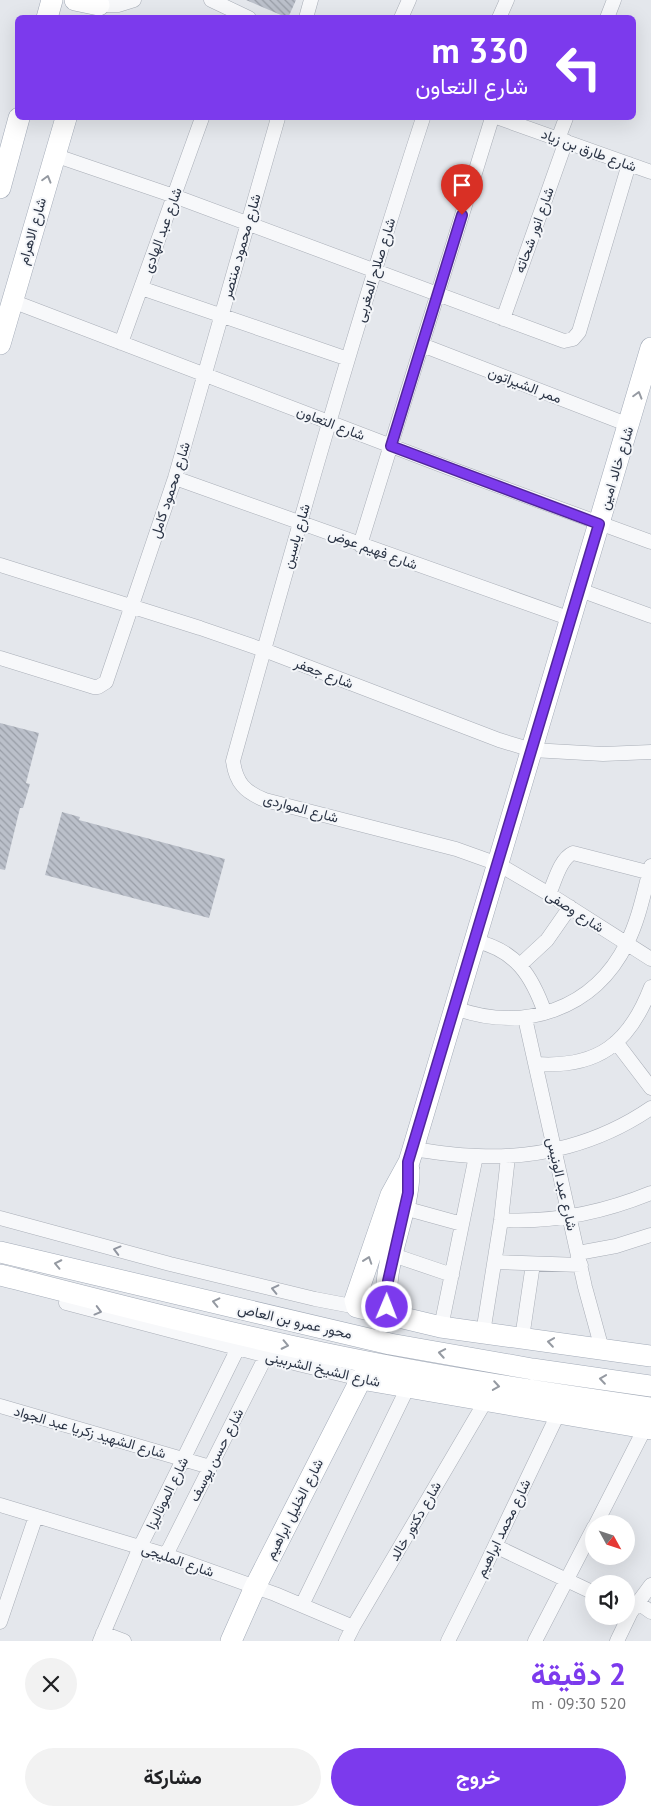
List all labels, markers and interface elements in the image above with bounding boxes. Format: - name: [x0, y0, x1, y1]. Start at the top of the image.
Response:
- text: 330 m: [431, 27, 528, 73]
- icon: left: [546, 35, 611, 100]
- text: شارع التعاون: [416, 72, 528, 100]
- street label: شارع طارق بن زياد: [538, 124, 639, 177]
- pin: [441, 164, 483, 215]
- icon: arrive: [448, 171, 476, 199]
- one-way arrow: [42, 176, 52, 184]
- street label: شارع عبد الهادى: [138, 185, 188, 276]
- street label: شارع انور شحاته: [510, 185, 560, 276]
- street label: شارع محمود منتصر: [217, 191, 266, 302]
- street label: شارع الاهرام: [14, 195, 52, 267]
- street label: شارع صلاح المغربى: [351, 216, 401, 325]
- street label: ممر الشيراتون: [486, 363, 564, 407]
- one-way arrow: [632, 391, 642, 399]
- street label: شارع التعاون: [294, 402, 368, 446]
- street label: شارع خالد امين: [595, 424, 639, 513]
- street label: شارع محمود كامل: [146, 440, 196, 541]
- street label: شارع ياسين: [278, 501, 316, 571]
- street label: شارع فهيم عوض: [325, 524, 420, 575]
- street label: شارع جعفر: [290, 653, 356, 694]
- street label: شارع المواردى: [261, 789, 340, 829]
- street label: شارع وصفى: [541, 886, 608, 938]
- street label: شارع عبد الونيس: [541, 1136, 581, 1233]
- one-way arrow: [113, 1245, 122, 1256]
- one-way arrow: [362, 1256, 372, 1265]
- one-way arrow: [53, 1259, 62, 1270]
- position arrow: [360, 1280, 412, 1332]
- one-way arrow: [271, 1285, 279, 1295]
- one-way arrow: [211, 1297, 220, 1308]
- street label: محور عمرو بن العاص: [236, 1299, 354, 1343]
- one-way arrow: [94, 1305, 102, 1316]
- one-way arrow: [546, 1337, 554, 1348]
- one-way arrow: [281, 1339, 290, 1350]
- street label: شارع الشيخ الشربينى: [263, 1347, 382, 1393]
- one-way arrow: [438, 1348, 447, 1359]
- one-way arrow: [598, 1374, 606, 1385]
- one-way arrow: [492, 1380, 501, 1390]
- street label: شارع الشهيد زكريا عبد الجواد: [11, 1402, 168, 1464]
- street label: شارع حسن يوسف: [185, 1405, 249, 1506]
- street label: شارع الموناليزا: [142, 1454, 194, 1533]
- street label: شارع الخليل ابراهيم: [261, 1456, 329, 1563]
- street label: شارع محمد ابراهيم: [471, 1476, 536, 1581]
- street label: شارع دكتور خالد: [385, 1478, 447, 1565]
- north arrow: [585, 1515, 635, 1565]
- map controls: [585, 1515, 635, 1625]
- street label: شارع المليجى: [139, 1539, 217, 1583]
- button: sound: [585, 1575, 635, 1625]
- text: 2 دقيقة: [531, 1654, 626, 1693]
- button: close: [25, 1658, 77, 1710]
- text: 520 m · 09:30: [531, 1693, 626, 1713]
- button: مشاركة: [25, 1748, 321, 1806]
- button: خروج: [331, 1748, 626, 1806]

